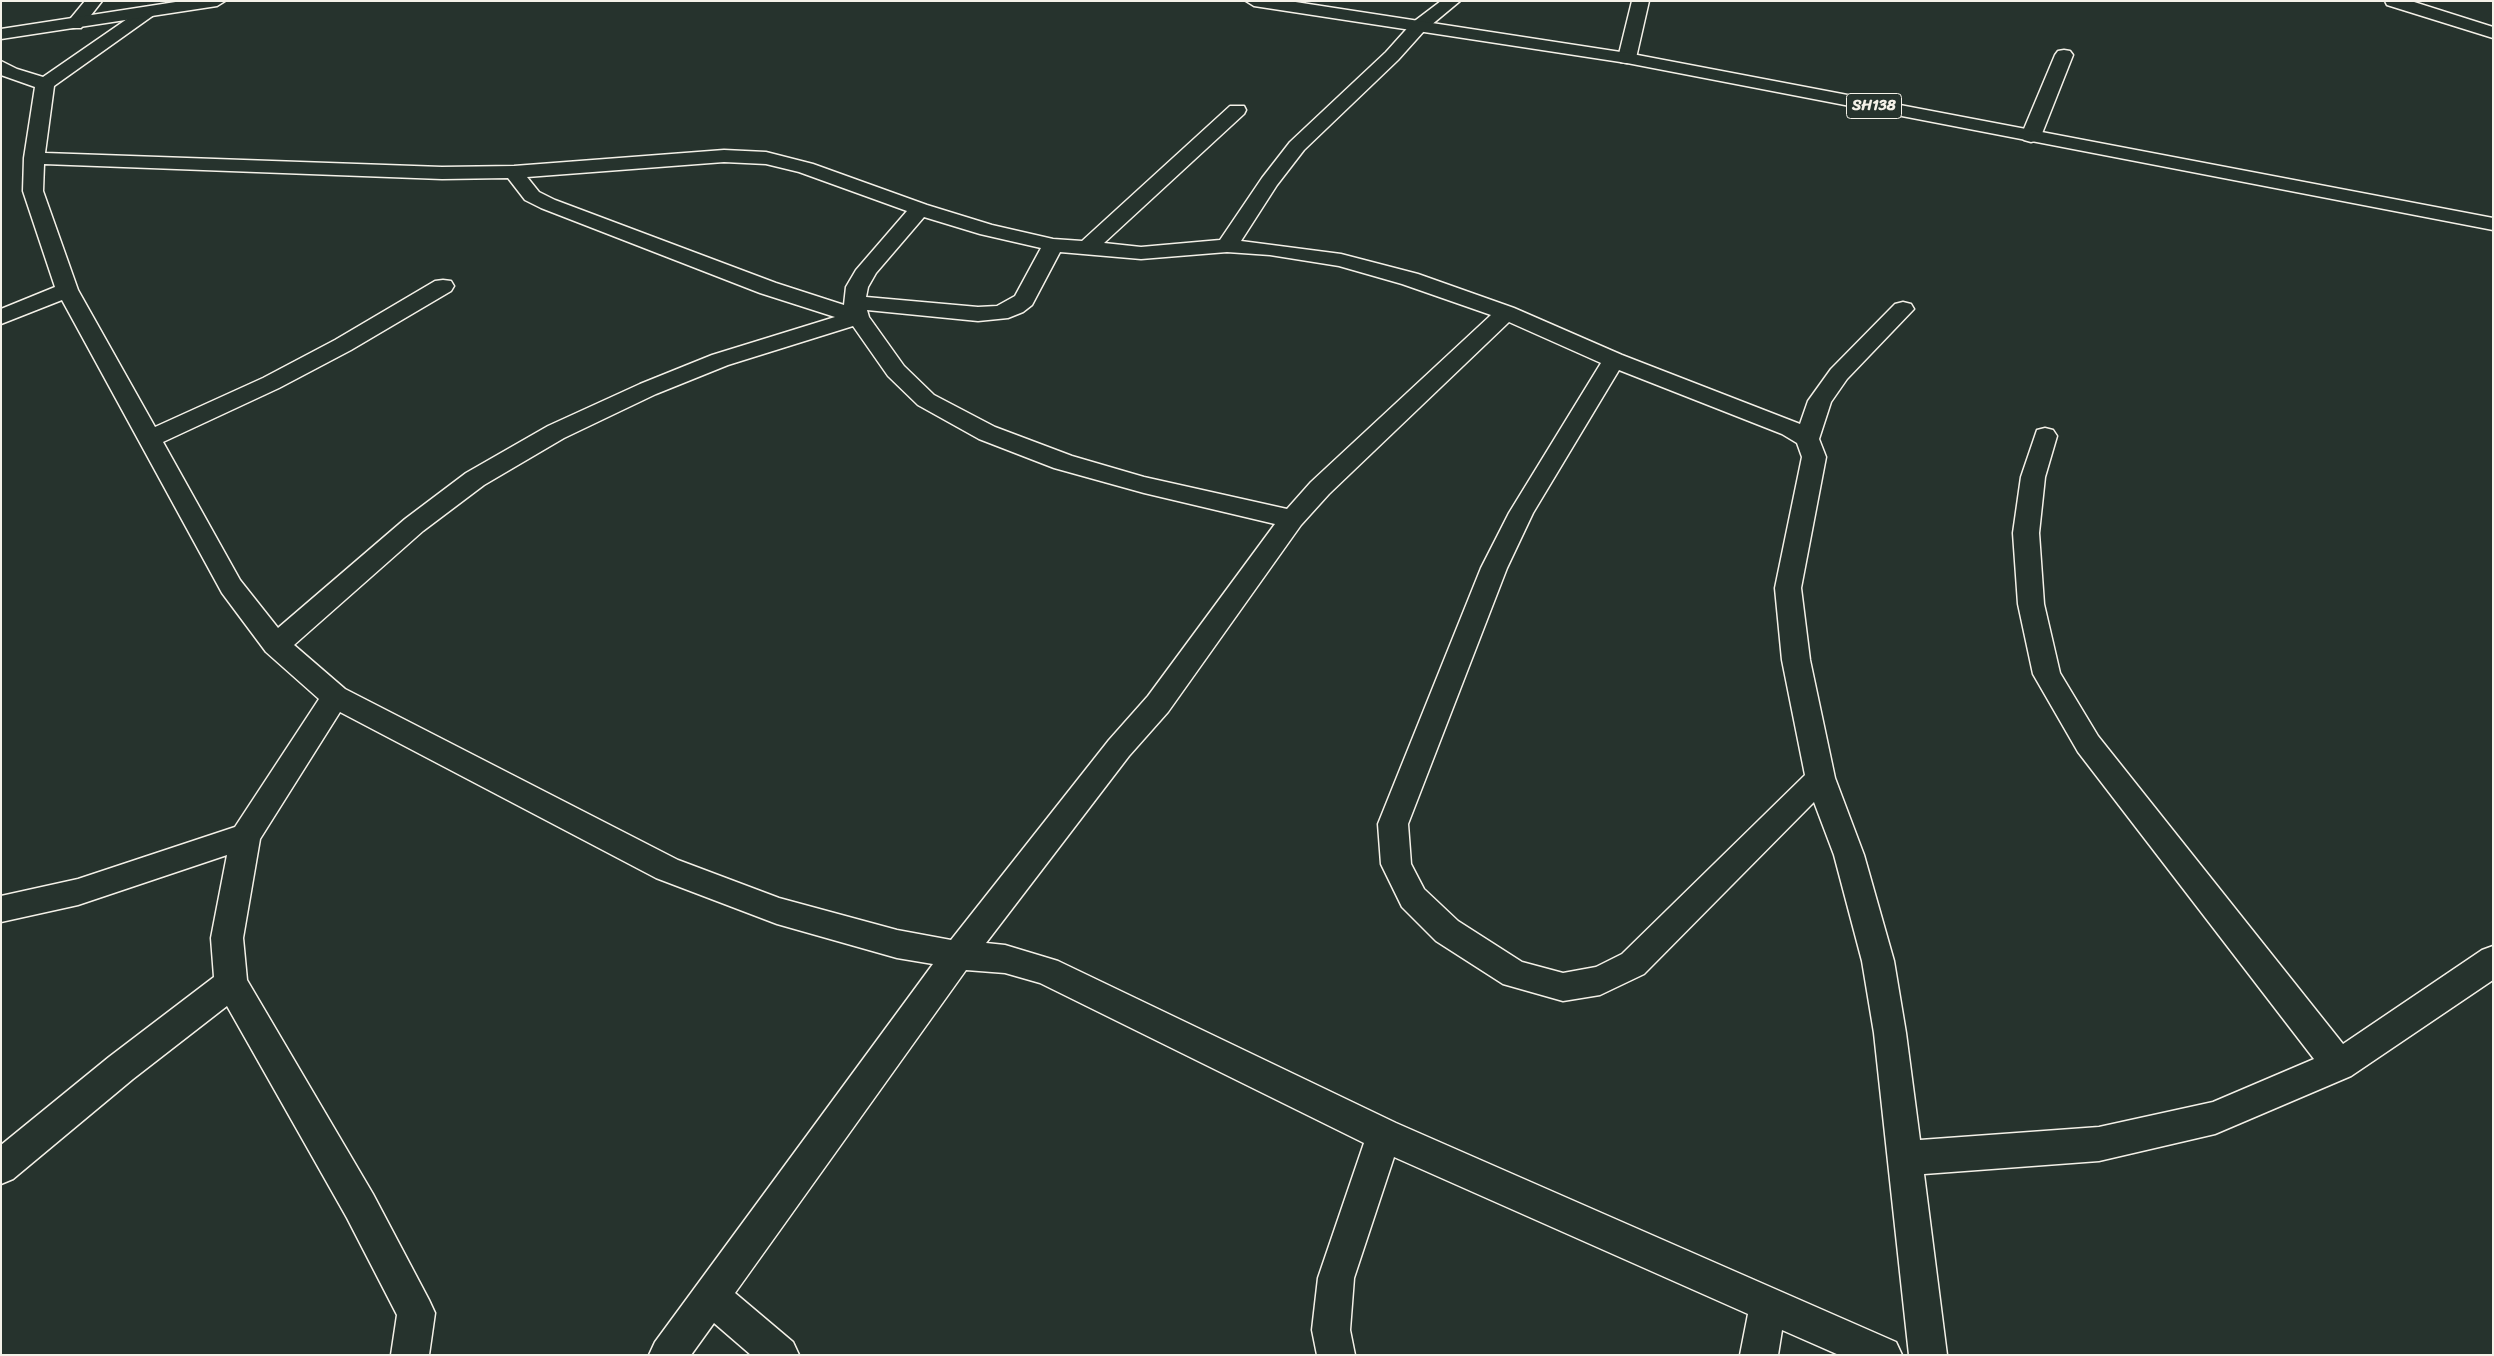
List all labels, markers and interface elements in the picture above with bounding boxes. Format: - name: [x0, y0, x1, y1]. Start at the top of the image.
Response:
- road number: SH138: [1846, 94, 1902, 118]

